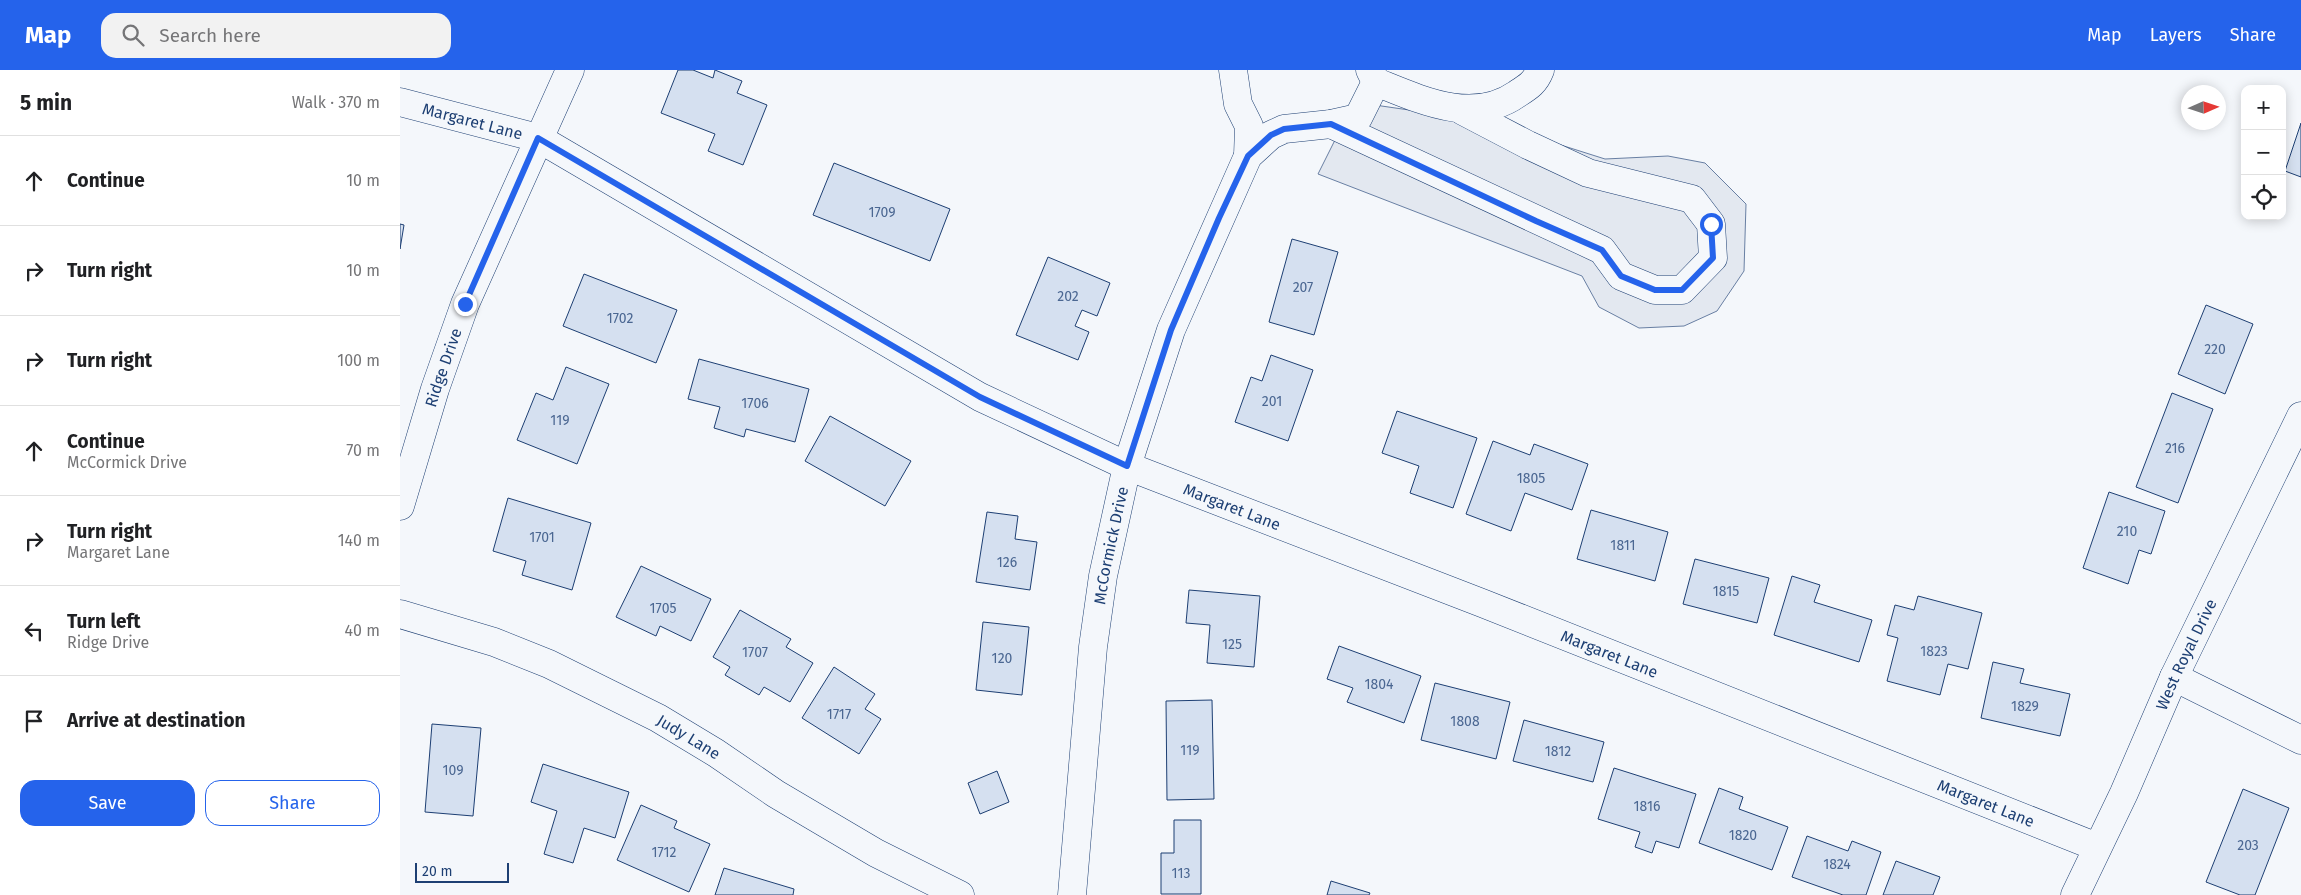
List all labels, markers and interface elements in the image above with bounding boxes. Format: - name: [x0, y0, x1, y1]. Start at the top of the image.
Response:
- search box: [101, 13, 451, 58]
- text: Map: [25, 21, 71, 49]
- icon: search: [119, 21, 147, 49]
- text: Search here: [159, 24, 261, 47]
- text: Map: [2087, 24, 2122, 46]
- text: Layers: [2150, 24, 2202, 46]
- text: Share: [2230, 24, 2276, 46]
- north arrow: [2181, 85, 2226, 130]
- map controls: [2241, 85, 2286, 220]
- button: +: [2241, 85, 2286, 130]
- text: 5 min: [20, 90, 72, 116]
- text: Walk · 370 m: [292, 93, 380, 112]
- street label: Margaret Lane: [420, 99, 525, 143]
- button: −: [2241, 130, 2286, 175]
- icon: ahead: [20, 167, 48, 195]
- text: Continue: [67, 169, 145, 192]
- text: 10 m: [346, 171, 380, 190]
- button: locate: [2241, 175, 2286, 220]
- house number: 1709: [868, 204, 896, 221]
- route start: [1700, 213, 1723, 236]
- icon: right: [20, 257, 48, 285]
- text: Turn right: [67, 259, 152, 282]
- text: 10 m: [346, 261, 380, 280]
- house number: 207: [1293, 279, 1313, 296]
- house number: 202: [1057, 288, 1079, 305]
- route end: [454, 293, 477, 316]
- house number: 1702: [607, 310, 633, 327]
- street label: Ridge Drive: [421, 325, 465, 409]
- house number: 220: [2204, 341, 2226, 358]
- icon: right: [20, 347, 48, 375]
- text: Turn right: [67, 349, 152, 372]
- text: 100 m: [337, 351, 380, 370]
- house number: 201: [1262, 393, 1282, 410]
- house number: 1706: [741, 395, 769, 412]
- house number: 119: [550, 412, 570, 429]
- text: Continue: [67, 430, 145, 453]
- icon: ahead: [20, 437, 48, 465]
- house number: 216: [2165, 440, 2185, 457]
- text: 70 m: [346, 441, 380, 460]
- text: McCormick Drive: [67, 453, 187, 472]
- house number: 1805: [1517, 470, 1545, 487]
- street label: Margaret Lane: [1181, 479, 1284, 534]
- street label: McCormick Drive: [1090, 485, 1132, 606]
- text: Turn right: [67, 520, 152, 543]
- house number: 210: [2117, 523, 2137, 540]
- icon: right: [20, 527, 48, 555]
- house number: 1701: [529, 529, 555, 546]
- text: 140 m: [338, 531, 380, 550]
- house number: 1811: [1610, 537, 1636, 554]
- text: Margaret Lane: [67, 543, 170, 562]
- house number: 126: [997, 554, 1017, 571]
- house number: 1815: [1713, 583, 1739, 600]
- street label: West Royal Drive: [2151, 596, 2220, 713]
- house number: 1705: [650, 600, 676, 617]
- text: Turn left: [67, 610, 141, 633]
- icon: left: [20, 617, 48, 645]
- text: 40 m: [345, 621, 380, 640]
- street label: Margaret Lane: [1558, 626, 1661, 681]
- text: Ridge Drive: [67, 633, 149, 652]
- house number: 125: [1222, 636, 1242, 653]
- house number: 1823: [1920, 643, 1948, 660]
- house number: 1707: [742, 644, 768, 661]
- house number: 120: [992, 650, 1013, 667]
- house number: 1804: [1364, 676, 1394, 693]
- house number: 1829: [2011, 698, 2039, 715]
- house number: 1717: [827, 706, 851, 723]
- icon: arrive: [20, 707, 48, 735]
- text: Arrive at destination: [67, 709, 246, 732]
- street label: Judy Lane: [654, 710, 724, 763]
- house number: 1808: [1450, 713, 1480, 730]
- house number: 119: [1180, 742, 1200, 759]
- house number: 1812: [1545, 743, 1571, 760]
- house number: 109: [442, 762, 464, 779]
- street label: Margaret Lane: [1935, 775, 2037, 831]
- button: Save: [20, 780, 195, 826]
- button: Share: [205, 780, 380, 826]
- house number: 1816: [1634, 798, 1660, 815]
- house number: 1820: [1729, 827, 1757, 844]
- house number: 203: [2237, 837, 2259, 854]
- house number: 1712: [651, 844, 677, 861]
- house number: 1824: [1823, 856, 1851, 873]
- scale bar: [415, 860, 509, 883]
- text: 20 m: [422, 863, 452, 880]
- house number: 113: [1172, 865, 1190, 882]

